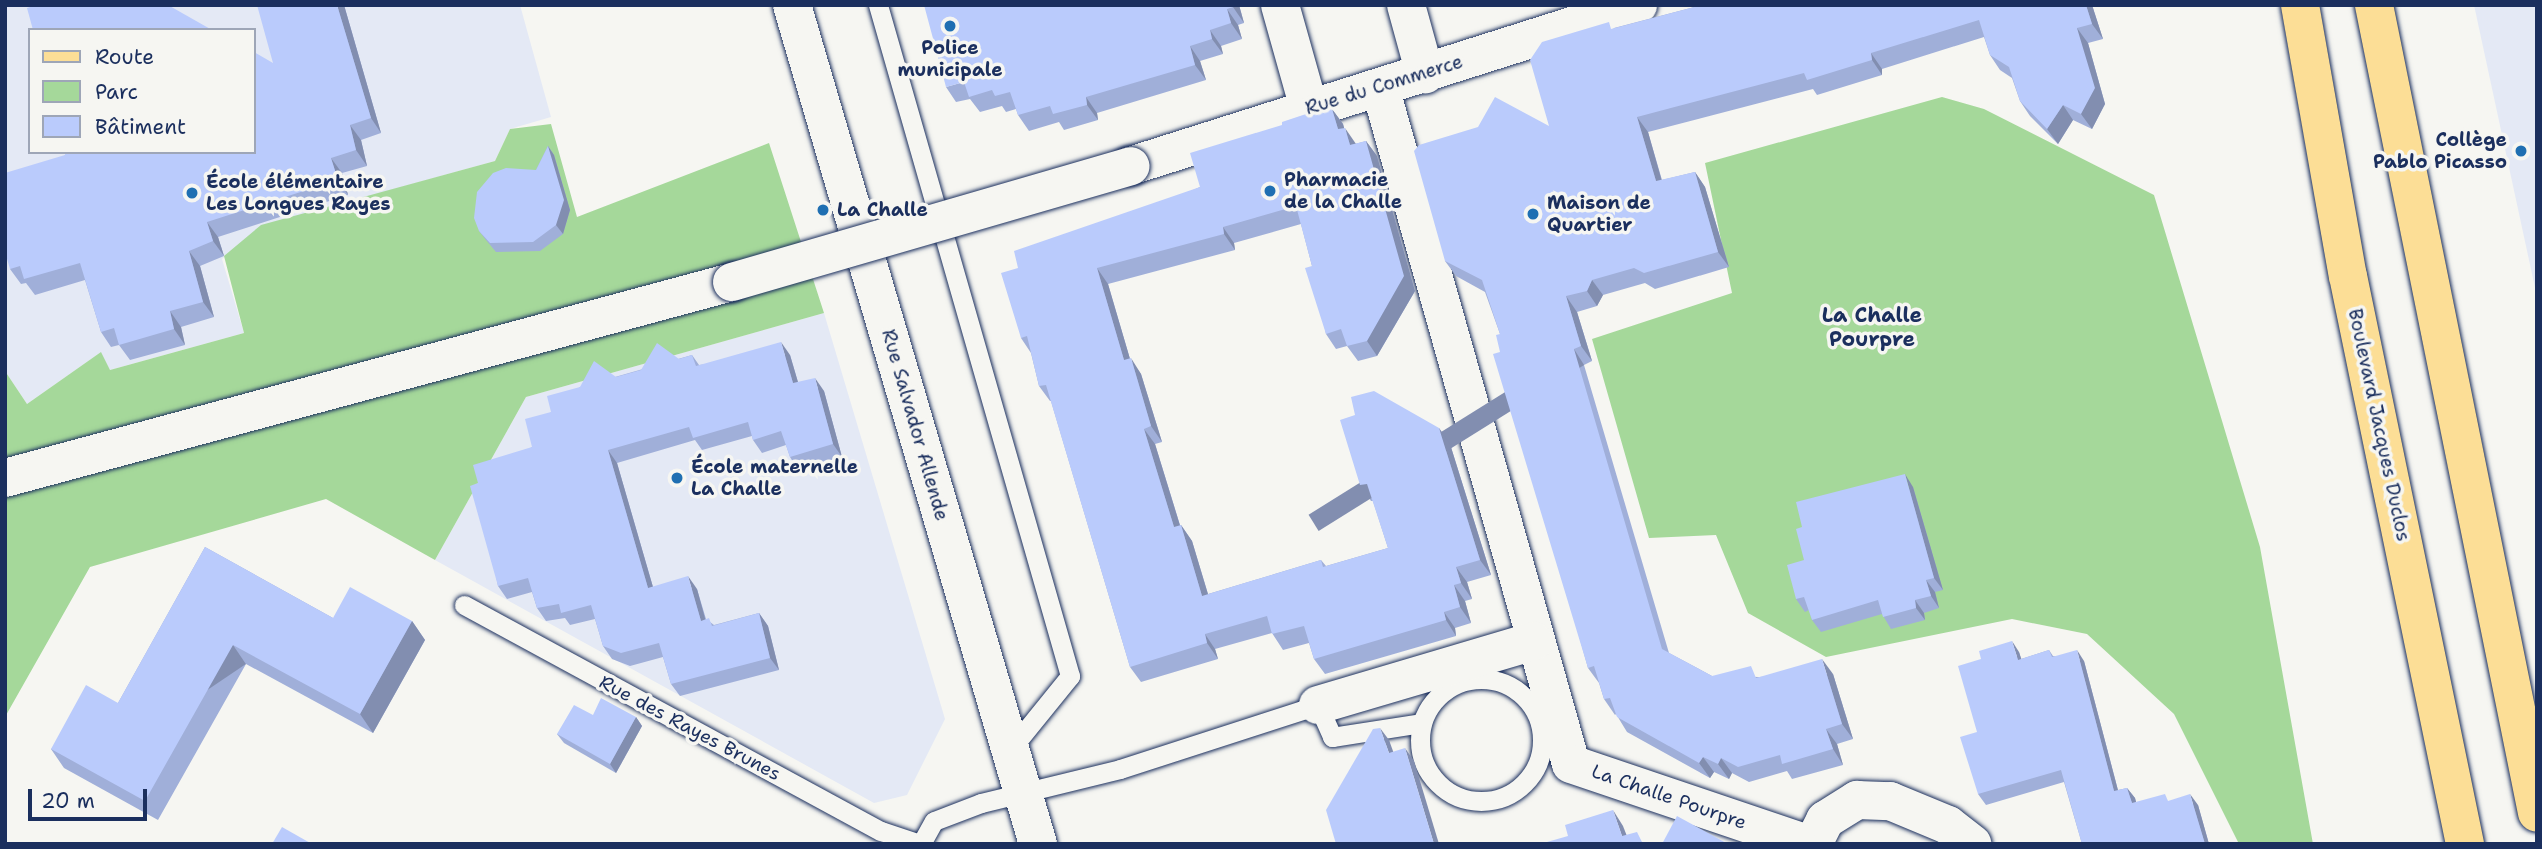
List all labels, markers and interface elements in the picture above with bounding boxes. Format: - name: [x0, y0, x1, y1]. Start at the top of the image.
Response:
- marker: Police municipale: [942, 18, 958, 34]
- legend: [28, 28, 256, 154]
- place label: Police municipale: [897, 37, 1003, 81]
- text: Route: [95, 43, 154, 71]
- street label: Rue du Commerce: [1302, 50, 1466, 120]
- text: Parc: [95, 78, 138, 106]
- text: Bâtiment: [95, 113, 186, 141]
- place label: Collège Pablo Picasso: [2373, 129, 2507, 173]
- marker: Collège Pablo Picasso: [2513, 143, 2529, 159]
- place label: Pharmacie de la Challe: [1284, 169, 1402, 213]
- place label: École élémentaire Les Longues Rayes: [206, 171, 391, 215]
- marker: Pharmacie de la Challe: [1262, 183, 1278, 199]
- marker: École élémentaire Les Longues Rayes: [184, 185, 200, 201]
- place label: Maison de Quartier: [1547, 192, 1651, 236]
- place label: La Challe: [837, 199, 928, 221]
- marker: La Challe: [815, 202, 831, 218]
- marker: Maison de Quartier: [1525, 206, 1541, 222]
- district label: La Challe Pourpre: [1822, 302, 1922, 352]
- street label: Boulevard Jacques Duclos: [2343, 307, 2415, 543]
- street label: Rue Salvador Allende: [877, 327, 953, 523]
- place label: École maternelle La Challe: [691, 456, 858, 500]
- marker: École maternelle La Challe: [669, 470, 685, 486]
- street label: Rue des Rayes Brunes: [595, 670, 785, 786]
- street label: La Challe Pourpre: [1589, 760, 1749, 834]
- scale bar: [32, 776, 150, 820]
- text: 20 m: [41, 787, 95, 815]

